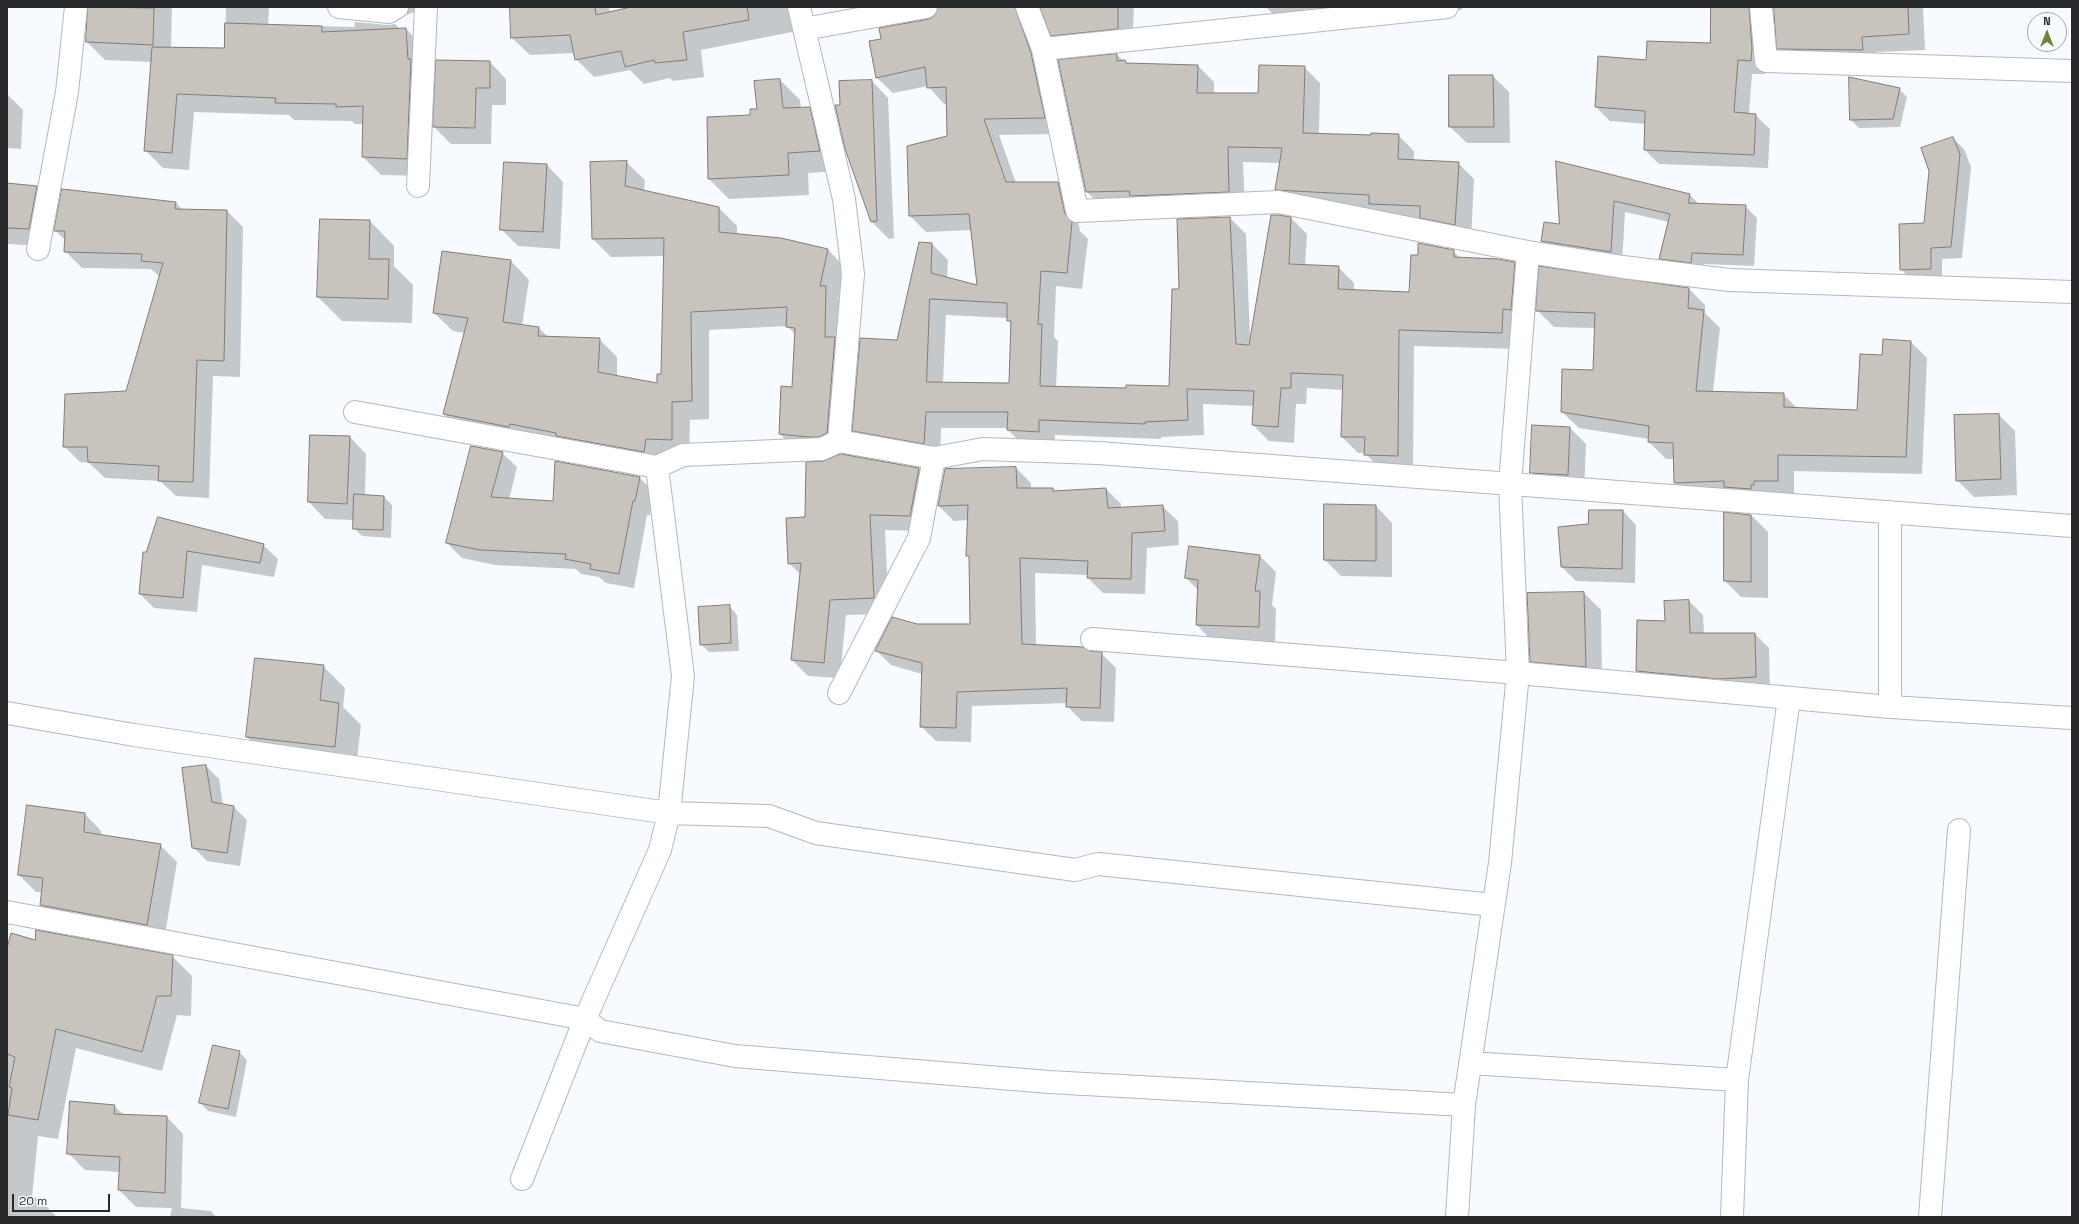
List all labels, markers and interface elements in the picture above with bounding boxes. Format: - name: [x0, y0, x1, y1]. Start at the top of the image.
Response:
- north arrow: [2027, 12, 2067, 52]
- text: N: [2043, 14, 2051, 28]
- scale bar: [14, 1186, 112, 1212]
- text: 20 m: [19, 1193, 47, 1209]

